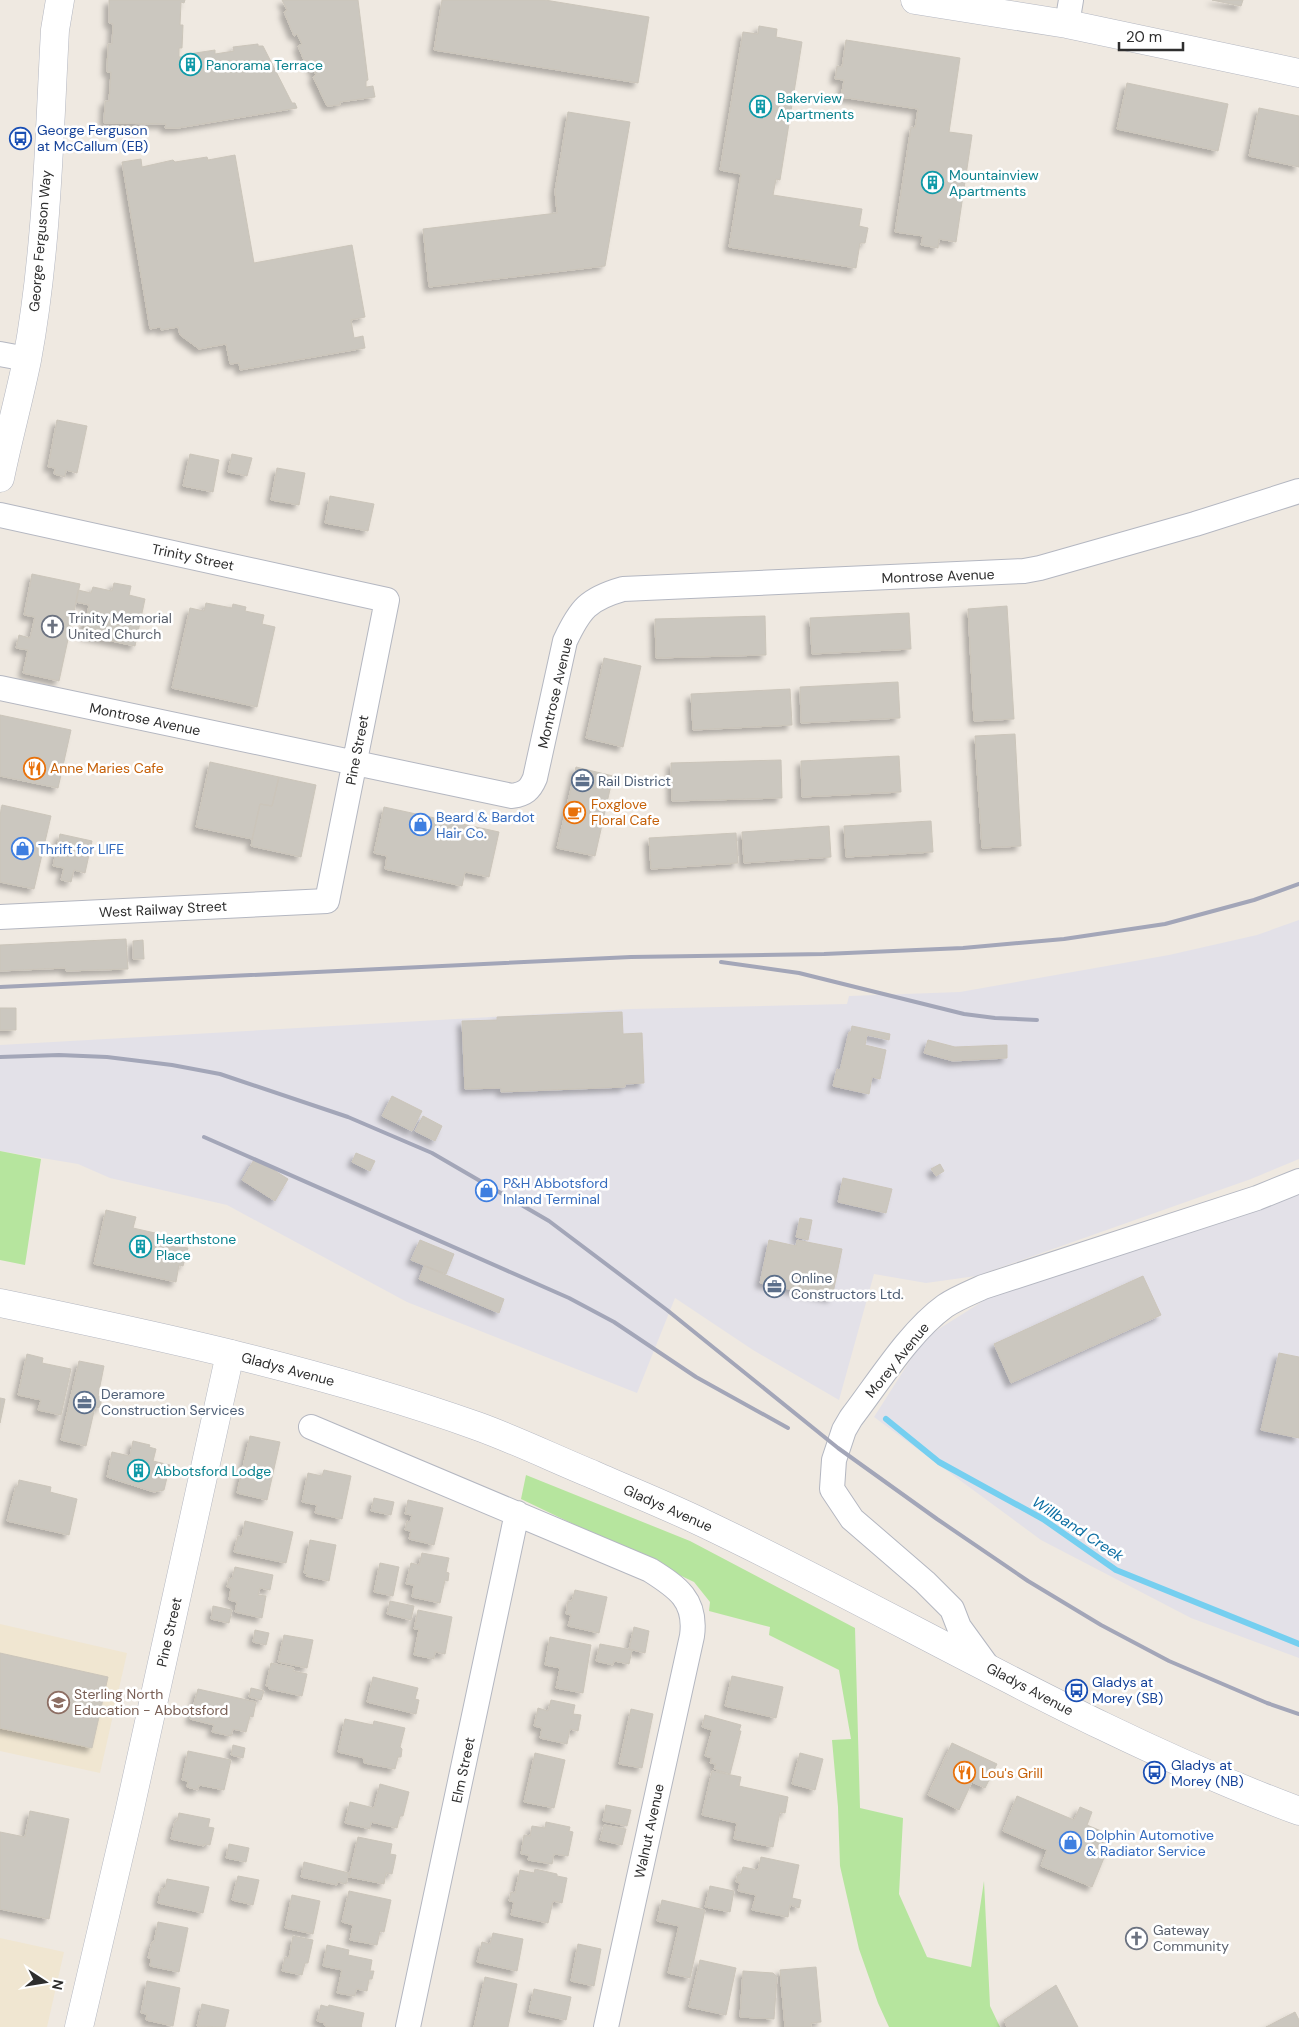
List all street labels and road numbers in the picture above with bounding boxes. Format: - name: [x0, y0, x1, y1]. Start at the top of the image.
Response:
- street label: George Ferguson Way: [25, 169, 55, 313]
- street label: Trinity Street: [150, 539, 236, 575]
- street label: Montrose Avenue: [881, 565, 995, 587]
- street label: Montrose Avenue: [534, 636, 576, 750]
- street label: Montrose Avenue: [88, 698, 202, 740]
- street label: Pine Street: [341, 713, 373, 787]
- street label: West Railway Street: [99, 897, 227, 921]
- street label: Morey Avenue: [861, 1319, 933, 1401]
- street label: Gladys Avenue: [239, 1348, 337, 1390]
- street label: Gladys Avenue: [621, 1480, 715, 1536]
- street label: Pine Street: [152, 1595, 186, 1669]
- street label: Gladys Avenue: [983, 1659, 1077, 1719]
- street label: Elm Street: [447, 1735, 479, 1805]
- street label: Walnut Avenue: [630, 1782, 668, 1880]

